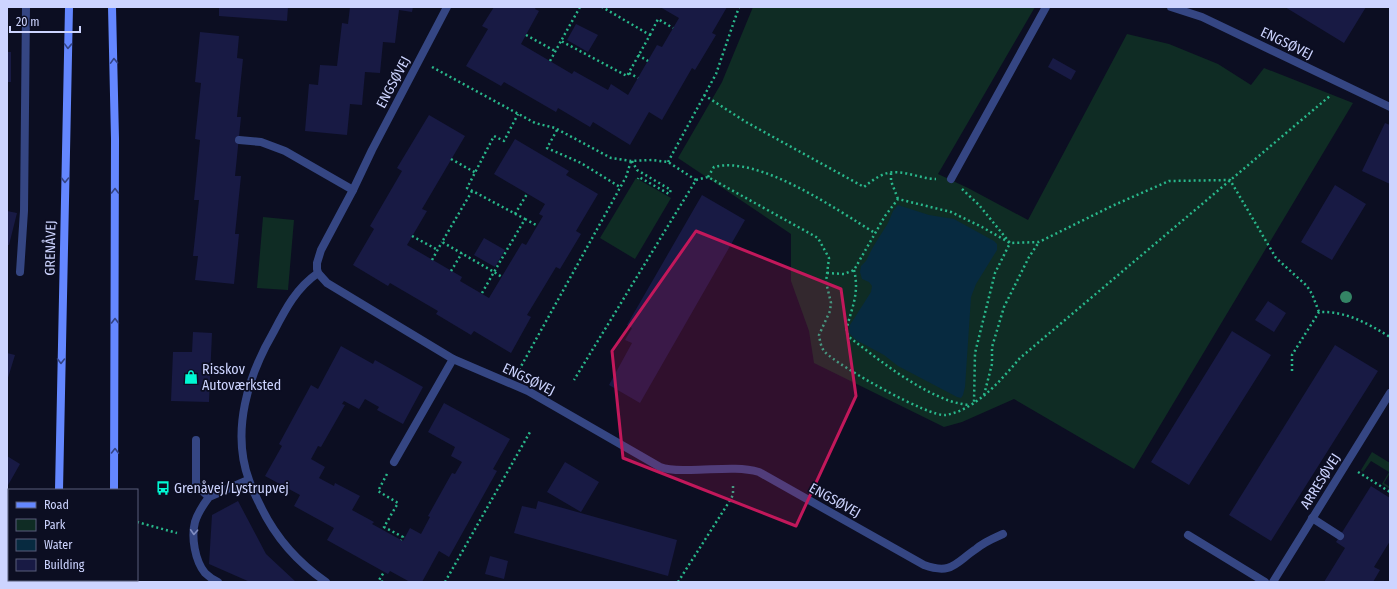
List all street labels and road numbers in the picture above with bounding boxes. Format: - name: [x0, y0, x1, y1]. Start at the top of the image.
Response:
- street label: ENGSØVEJ: [1258, 23, 1316, 63]
- street label: ENGSØVEJ: [373, 53, 414, 111]
- street label: GRENÅVEJ: [41, 220, 59, 276]
- street label: ENGSØVEJ: [500, 359, 558, 399]
- street label: ARRESØVEJ: [1297, 450, 1344, 512]
- street label: ENGSØVEJ: [806, 479, 863, 521]

